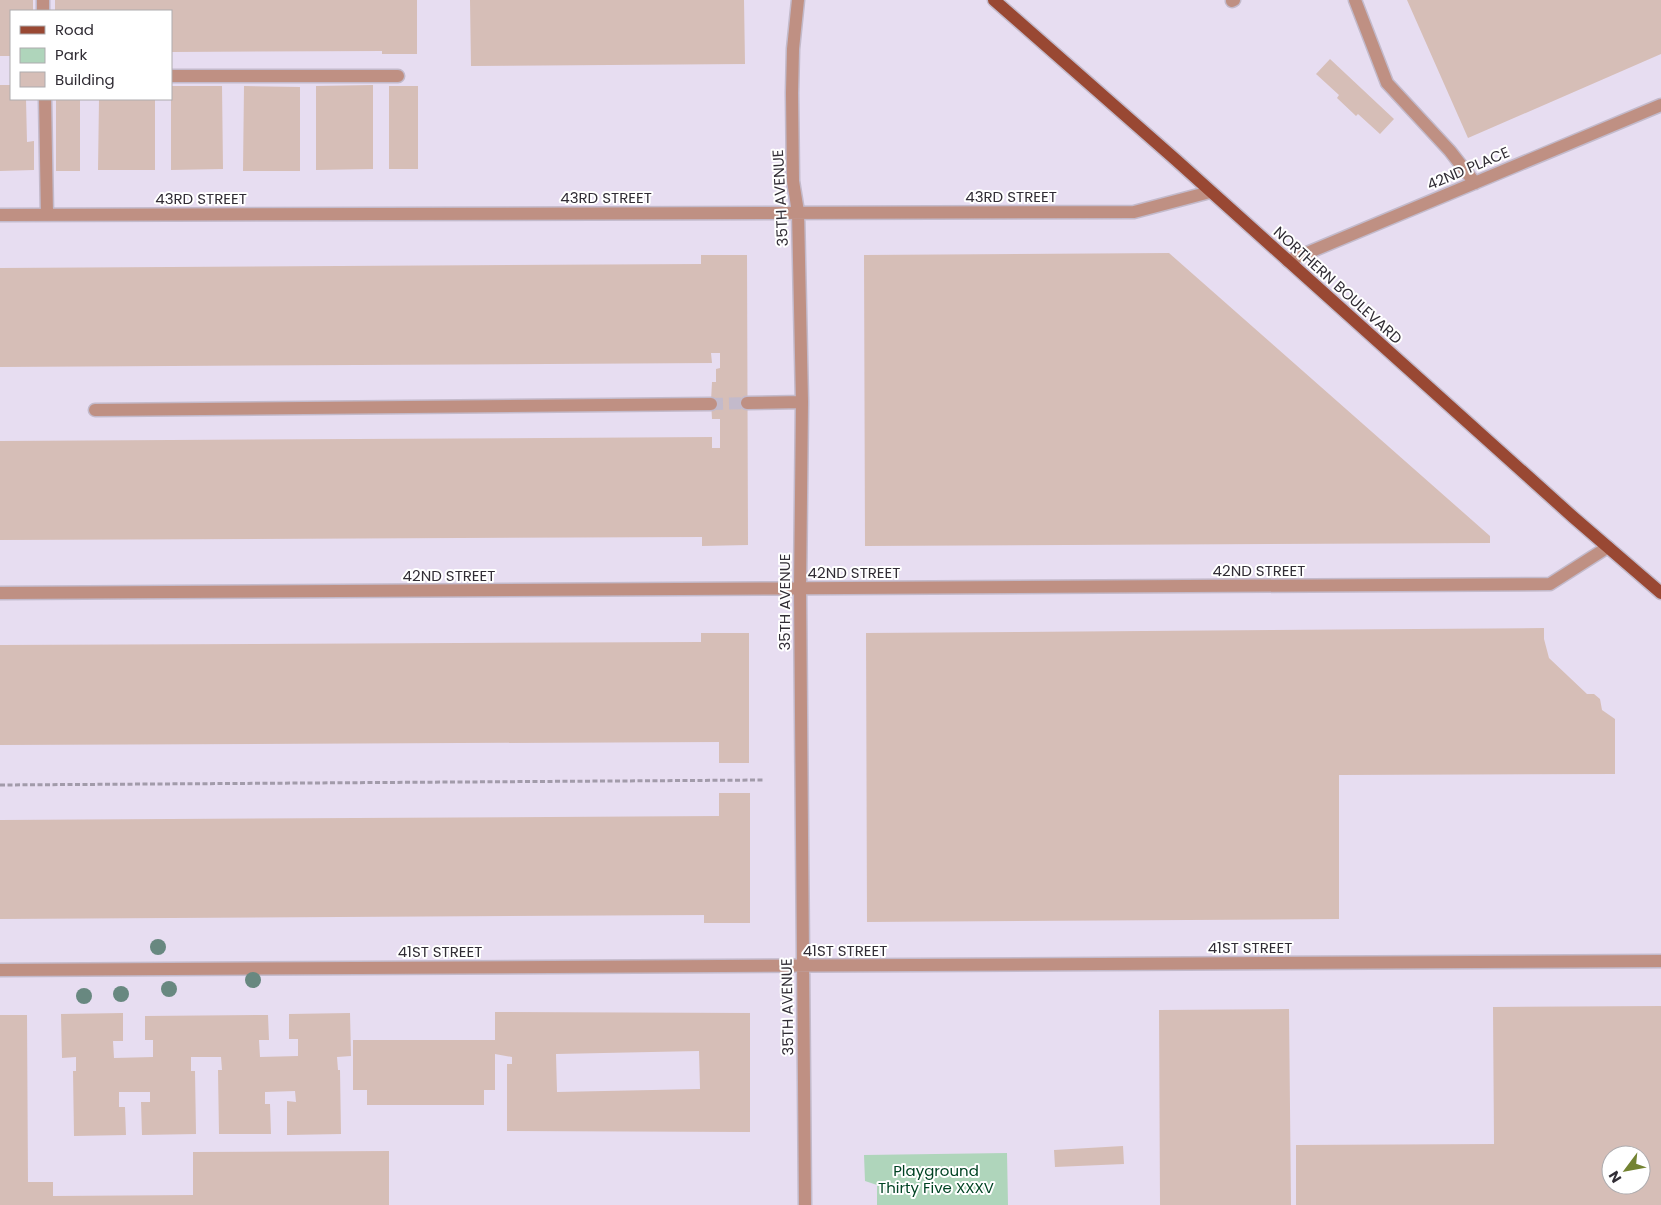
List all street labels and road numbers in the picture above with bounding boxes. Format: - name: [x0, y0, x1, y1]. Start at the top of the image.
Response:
- street label: 42ND PLACE: [1424, 141, 1512, 195]
- street label: 35TH AVENUE: [767, 149, 793, 247]
- street label: 43RD STREET: [965, 186, 1057, 207]
- street label: 43RD STREET: [560, 187, 652, 208]
- street label: 43RD STREET: [155, 188, 247, 209]
- street label: NORTHERN BOULEVARD: [1269, 221, 1407, 349]
- street label: 35TH AVENUE: [774, 553, 795, 651]
- street label: 42ND STREET: [1213, 560, 1305, 581]
- street label: 42ND STREET: [808, 562, 900, 583]
- street label: 42ND STREET: [403, 565, 495, 586]
- street label: 41ST STREET: [1208, 937, 1292, 958]
- street label: 41ST STREET: [803, 940, 887, 961]
- street label: 41ST STREET: [398, 941, 482, 962]
- street label: 35TH AVENUE: [776, 958, 798, 1056]

